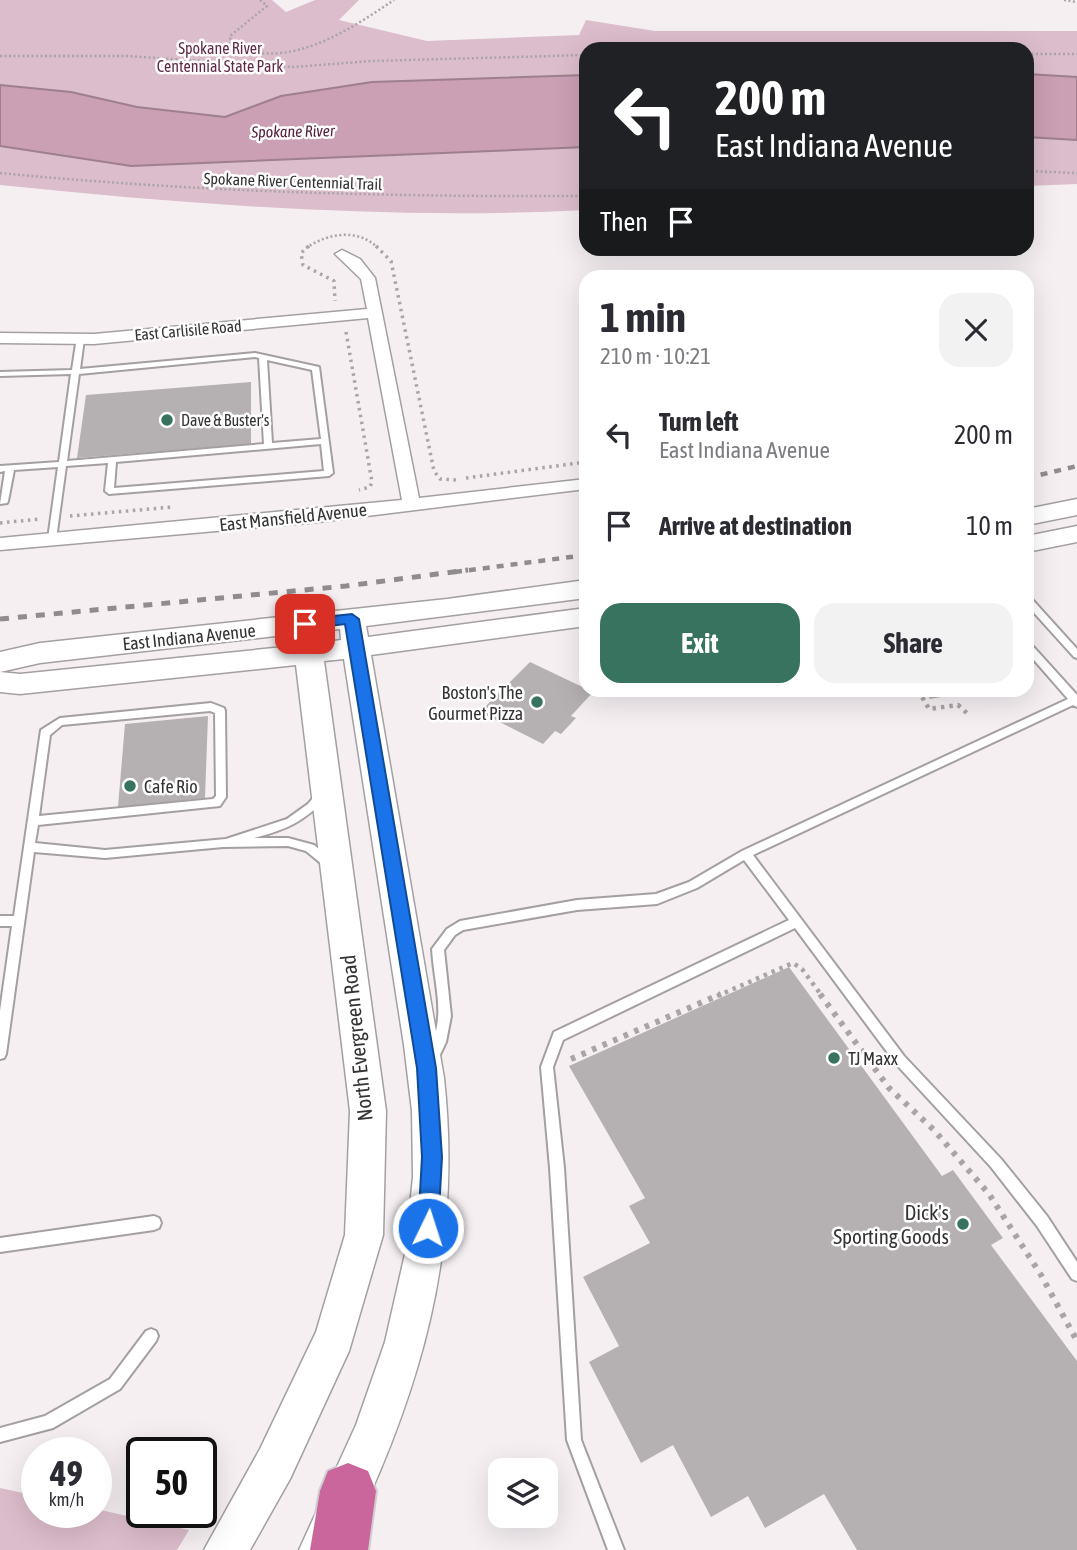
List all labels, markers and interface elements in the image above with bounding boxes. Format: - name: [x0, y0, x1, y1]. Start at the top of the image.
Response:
- park label: Spokane River Centennial State Park: [157, 39, 283, 75]
- text: 200 m: [715, 69, 826, 125]
- icon: left: [600, 70, 691, 161]
- water label: Spokane River: [250, 121, 336, 142]
- text: East Indiana Avenue: [715, 127, 953, 164]
- street label: Spokane River Centennial Trail: [203, 169, 383, 194]
- icon: arrive: [662, 203, 700, 241]
- text: Then: [600, 207, 648, 237]
- text: 1 min: [600, 293, 686, 341]
- button: close: [939, 293, 1013, 367]
- street label: East Carlisile Road: [134, 316, 242, 344]
- text: 210 m · 10:21: [600, 343, 711, 369]
- text: Turn left: [659, 407, 739, 437]
- place label: Dave & Buster's: [181, 411, 270, 429]
- marker: Dave & Buster's: [159, 412, 175, 428]
- icon: left: [600, 416, 638, 454]
- text: 200 m: [954, 420, 1013, 450]
- text: East Indiana Avenue: [659, 437, 830, 463]
- street label: East Mansfield Avenue: [218, 499, 368, 535]
- icon: arrive: [600, 507, 638, 545]
- text: Arrive at destination: [659, 511, 852, 541]
- text: 10 m: [966, 511, 1013, 541]
- pin: [275, 594, 335, 654]
- button: Exit: [600, 603, 800, 683]
- button: Share: [814, 603, 1013, 683]
- icon: arrive: [286, 605, 324, 643]
- street label: East Indiana Avenue: [121, 620, 257, 654]
- place label: Boston's The Gourmet Pizza: [428, 682, 523, 724]
- marker: Boston's The Gourmet Pizza: [529, 694, 545, 710]
- place label: Cafe Rio: [144, 776, 198, 797]
- marker: Cafe Rio: [122, 778, 138, 794]
- street label: North Evergreen Road: [335, 954, 377, 1122]
- place label: TJ Maxx: [848, 1048, 898, 1069]
- marker: TJ Maxx: [826, 1050, 842, 1066]
- position arrow: [391, 1191, 465, 1265]
- place label: Dick's Sporting Goods: [833, 1200, 949, 1248]
- marker: Dick's Sporting Goods: [955, 1216, 971, 1232]
- speed limit sign: 50: [126, 1437, 217, 1528]
- text: 49: [50, 1453, 83, 1493]
- map controls: [488, 1458, 558, 1528]
- button: layers: [488, 1458, 558, 1528]
- text: km/h: [49, 1489, 84, 1510]

